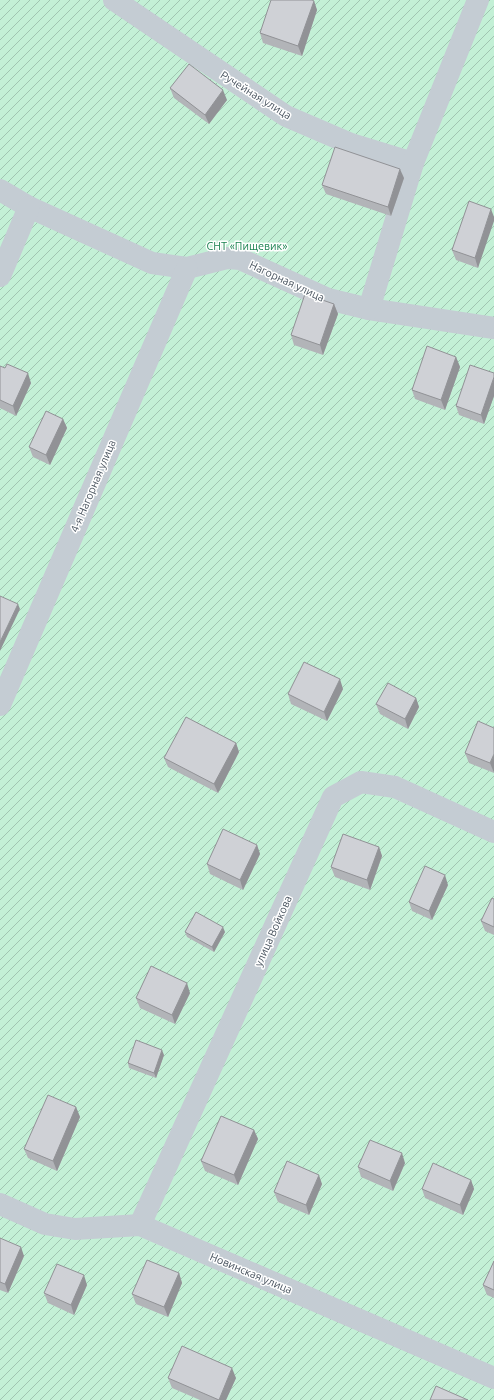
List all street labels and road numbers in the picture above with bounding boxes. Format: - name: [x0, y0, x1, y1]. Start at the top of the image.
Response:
- street label: Ручейная улица: [218, 68, 294, 122]
- street label: Нагорная улица: [248, 258, 326, 304]
- street label: 4-я Нагорная улица: [68, 438, 118, 534]
- street label: улица Войкова: [252, 894, 294, 968]
- street label: Новинская улица: [208, 1250, 294, 1296]

